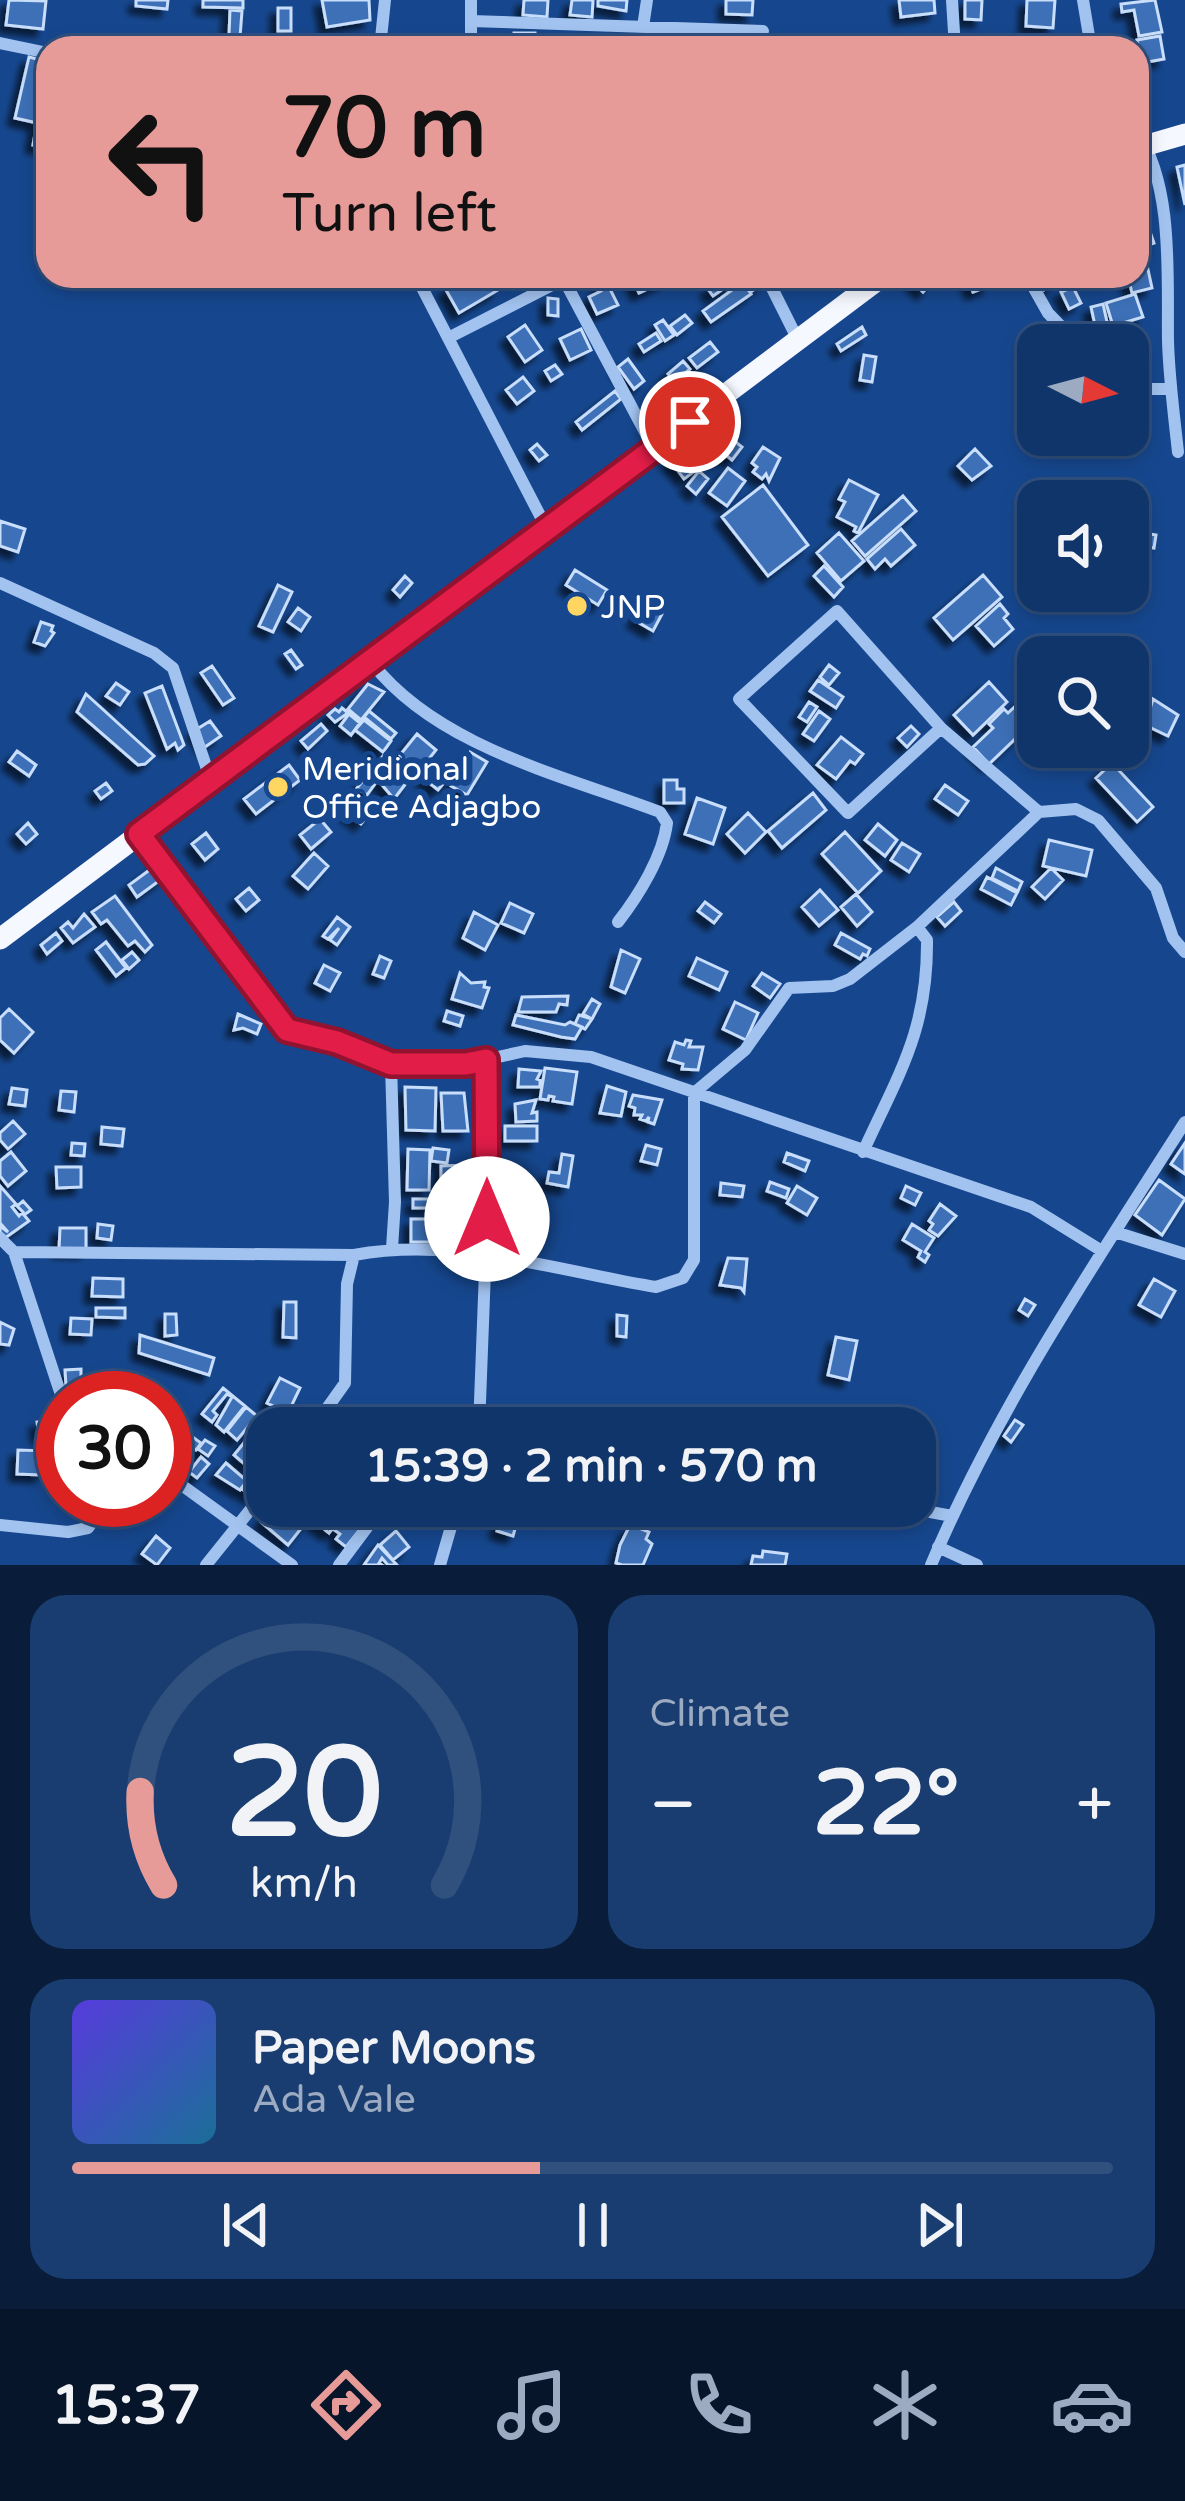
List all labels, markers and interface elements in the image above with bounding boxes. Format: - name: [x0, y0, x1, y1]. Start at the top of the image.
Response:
- text: 70 m: [282, 79, 486, 180]
- icon: left: [84, 84, 240, 240]
- text: Turn left: [282, 181, 497, 246]
- north arrow: [1017, 324, 1149, 456]
- map controls: [1017, 324, 1149, 768]
- pin: [639, 371, 741, 473]
- icon: arrive: [657, 389, 723, 455]
- button: sound: [1017, 480, 1149, 612]
- place label: JNP: [601, 588, 665, 627]
- marker: JNP: [564, 593, 590, 619]
- button: search: [1017, 636, 1149, 768]
- place label: Meridional Office Adjagbo: [302, 750, 541, 827]
- marker: Meridional Office Adjagbo: [265, 774, 291, 800]
- position arrow: [424, 1156, 550, 1282]
- speed limit sign: 30: [36, 1371, 192, 1527]
- text: 15:39 · 2 min · 570 m: [365, 1440, 817, 1494]
- text: Climate: [650, 1690, 790, 1737]
- text: 20: [225, 1719, 382, 1870]
- text: 22°: [813, 1750, 960, 1859]
- text: −: [650, 1765, 697, 1845]
- text: +: [1076, 1765, 1113, 1845]
- text: km/h: [250, 1858, 358, 1909]
- text: Paper Moons: [252, 2022, 536, 2076]
- text: Ada Vale: [252, 2076, 416, 2123]
- icon: previous: [213, 2192, 279, 2258]
- icon: pause: [560, 2192, 626, 2258]
- icon: next: [907, 2192, 973, 2258]
- icon: directions: [304, 2363, 388, 2447]
- icon: music: [490, 2363, 574, 2447]
- icon: phone: [677, 2363, 761, 2447]
- icon: climate: [863, 2363, 947, 2447]
- icon: car: [1050, 2363, 1134, 2447]
- text: 15:37: [51, 2373, 201, 2438]

